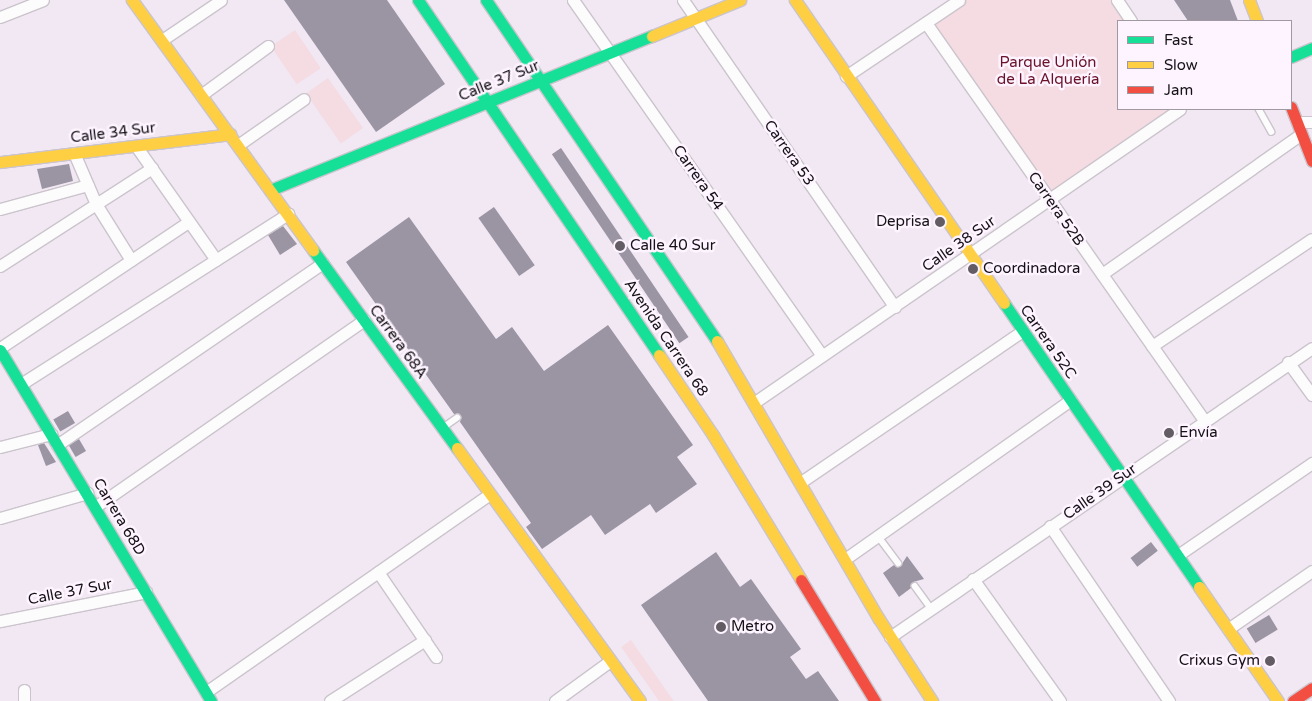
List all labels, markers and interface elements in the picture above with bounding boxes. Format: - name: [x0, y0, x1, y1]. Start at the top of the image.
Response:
- legend: [1117, 20, 1292, 110]
- text: Fast: [1164, 31, 1193, 49]
- park label: Parque Unión de La Alquería: [997, 53, 1099, 88]
- text: Slow: [1164, 56, 1198, 74]
- street label: Calle 37 Sur: [456, 57, 542, 105]
- text: Jam: [1164, 81, 1193, 99]
- street label: Carrera 53: [760, 117, 818, 189]
- street label: Calle 34 Sur: [70, 119, 156, 147]
- street label: Carrera 54: [669, 142, 727, 214]
- street label: Carrera 52B: [1024, 169, 1088, 249]
- street label: Calle 38 Sur: [919, 212, 999, 276]
- place label: Deprisa: [876, 213, 930, 231]
- marker: Deprisa: [934, 216, 946, 228]
- place label: Calle 40 Sur: [630, 237, 715, 255]
- marker: Calle 40 Sur: [614, 240, 626, 252]
- place label: Coordinadora: [983, 260, 1080, 278]
- marker: Coordinadora: [967, 263, 979, 275]
- street label: Avenida Carrera 68: [620, 276, 712, 400]
- street label: Carrera 68A: [365, 302, 431, 382]
- street label: Carrera 52C: [1016, 302, 1080, 382]
- place label: Envía: [1179, 424, 1218, 442]
- marker: Envía: [1163, 427, 1175, 439]
- street label: Calle 39 Sur: [1060, 460, 1140, 524]
- street label: Carrera 68D: [89, 475, 149, 559]
- street label: Calle 37 Sur: [26, 575, 114, 609]
- place label: Metro: [731, 618, 774, 636]
- marker: Metro: [715, 621, 727, 633]
- place label: Crixus Gym: [1179, 652, 1260, 670]
- marker: Crixus Gym: [1264, 655, 1276, 667]

